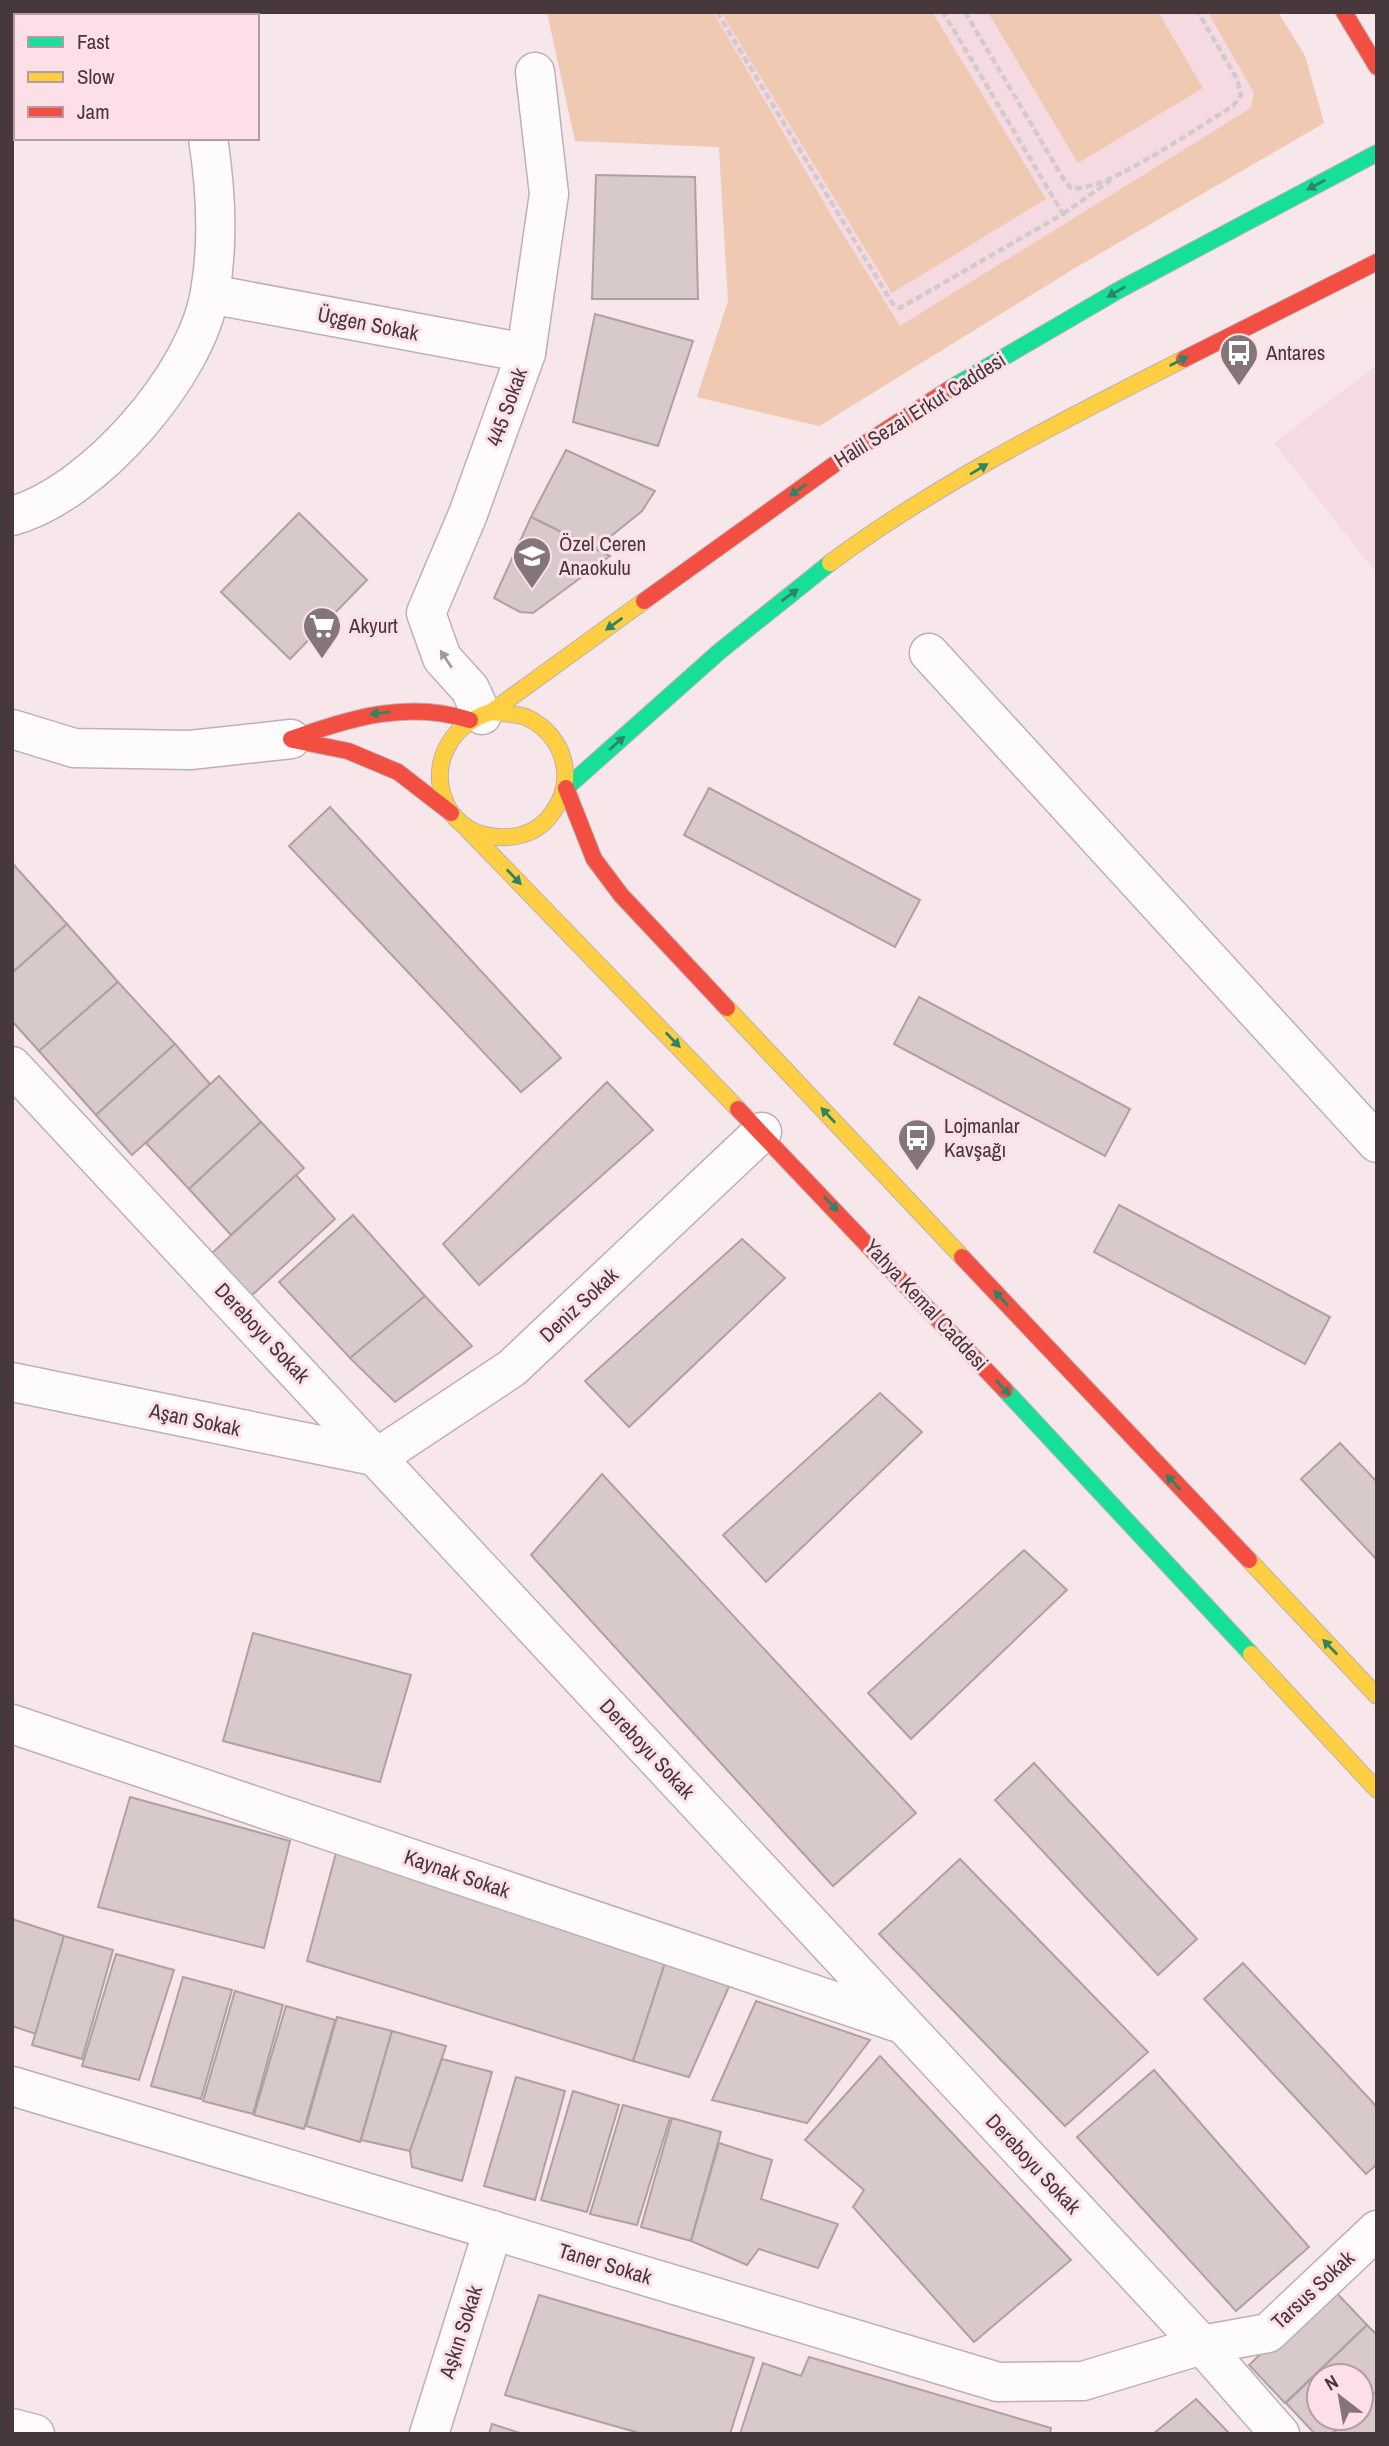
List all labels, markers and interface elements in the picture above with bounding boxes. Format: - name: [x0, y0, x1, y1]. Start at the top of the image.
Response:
- legend: [14, 14, 259, 140]
- text: Fast: [77, 27, 110, 56]
- text: Slow: [77, 62, 115, 91]
- text: Jam: [77, 97, 110, 126]
- one-way arrow: [1306, 178, 1326, 190]
- one-way arrow: [1106, 286, 1126, 298]
- street label: Üçgen Sokak: [315, 300, 422, 348]
- bus stop icon: Antares: [1218, 332, 1260, 387]
- place label: Antares: [1265, 338, 1325, 367]
- street label: Halil Sezai Erkut Caddesi: [828, 345, 1011, 474]
- one-way arrow: [1169, 356, 1189, 367]
- street label: 445 Sokak: [479, 363, 534, 450]
- one-way arrow: [970, 463, 989, 476]
- one-way arrow: [789, 482, 807, 496]
- place label: Özel Ceren Anaokulu: [558, 529, 646, 582]
- school or university icon: Özel Ceren Anaokulu: [511, 535, 553, 590]
- one-way arrow: [781, 589, 799, 603]
- supermarket icon: Akyurt: [301, 605, 343, 660]
- place label: Akyurt: [348, 611, 398, 640]
- one-way arrow: [605, 616, 623, 630]
- one-way arrow: [439, 649, 452, 669]
- one-way arrow: [369, 708, 391, 719]
- one-way arrow: [608, 735, 626, 751]
- one-way arrow: [505, 869, 522, 886]
- one-way arrow: [664, 1031, 680, 1048]
- one-way arrow: [820, 1106, 836, 1123]
- place label: Lojmanlar Kavşağı: [944, 1111, 1020, 1164]
- bus stop icon: Lojmanlar Kavşağı: [896, 1117, 938, 1172]
- one-way arrow: [822, 1195, 838, 1212]
- street label: Yahya Kemal Caddesi: [858, 1233, 995, 1377]
- street label: Deniz Sokak: [533, 1260, 625, 1349]
- street label: Dereboyu Sokak: [208, 1276, 317, 1389]
- one-way arrow: [993, 1290, 1009, 1307]
- one-way arrow: [994, 1379, 1010, 1396]
- street label: Aşan Sokak: [146, 1396, 243, 1443]
- one-way arrow: [1165, 1473, 1181, 1491]
- one-way arrow: [1322, 1639, 1338, 1656]
- street label: Dereboyu Sokak: [593, 1692, 702, 1805]
- street label: Kaynak Sokak: [400, 1842, 514, 1905]
- street label: Dereboyu Sokak: [979, 2107, 1088, 2220]
- street label: Taner Sokak: [555, 2236, 656, 2292]
- street label: Tarsus Sokak: [1265, 2243, 1361, 2336]
- street label: Aşkın Sokak: [432, 2281, 489, 2383]
- north arrow: [1305, 2362, 1375, 2432]
- text: N: [1320, 2368, 1343, 2396]

